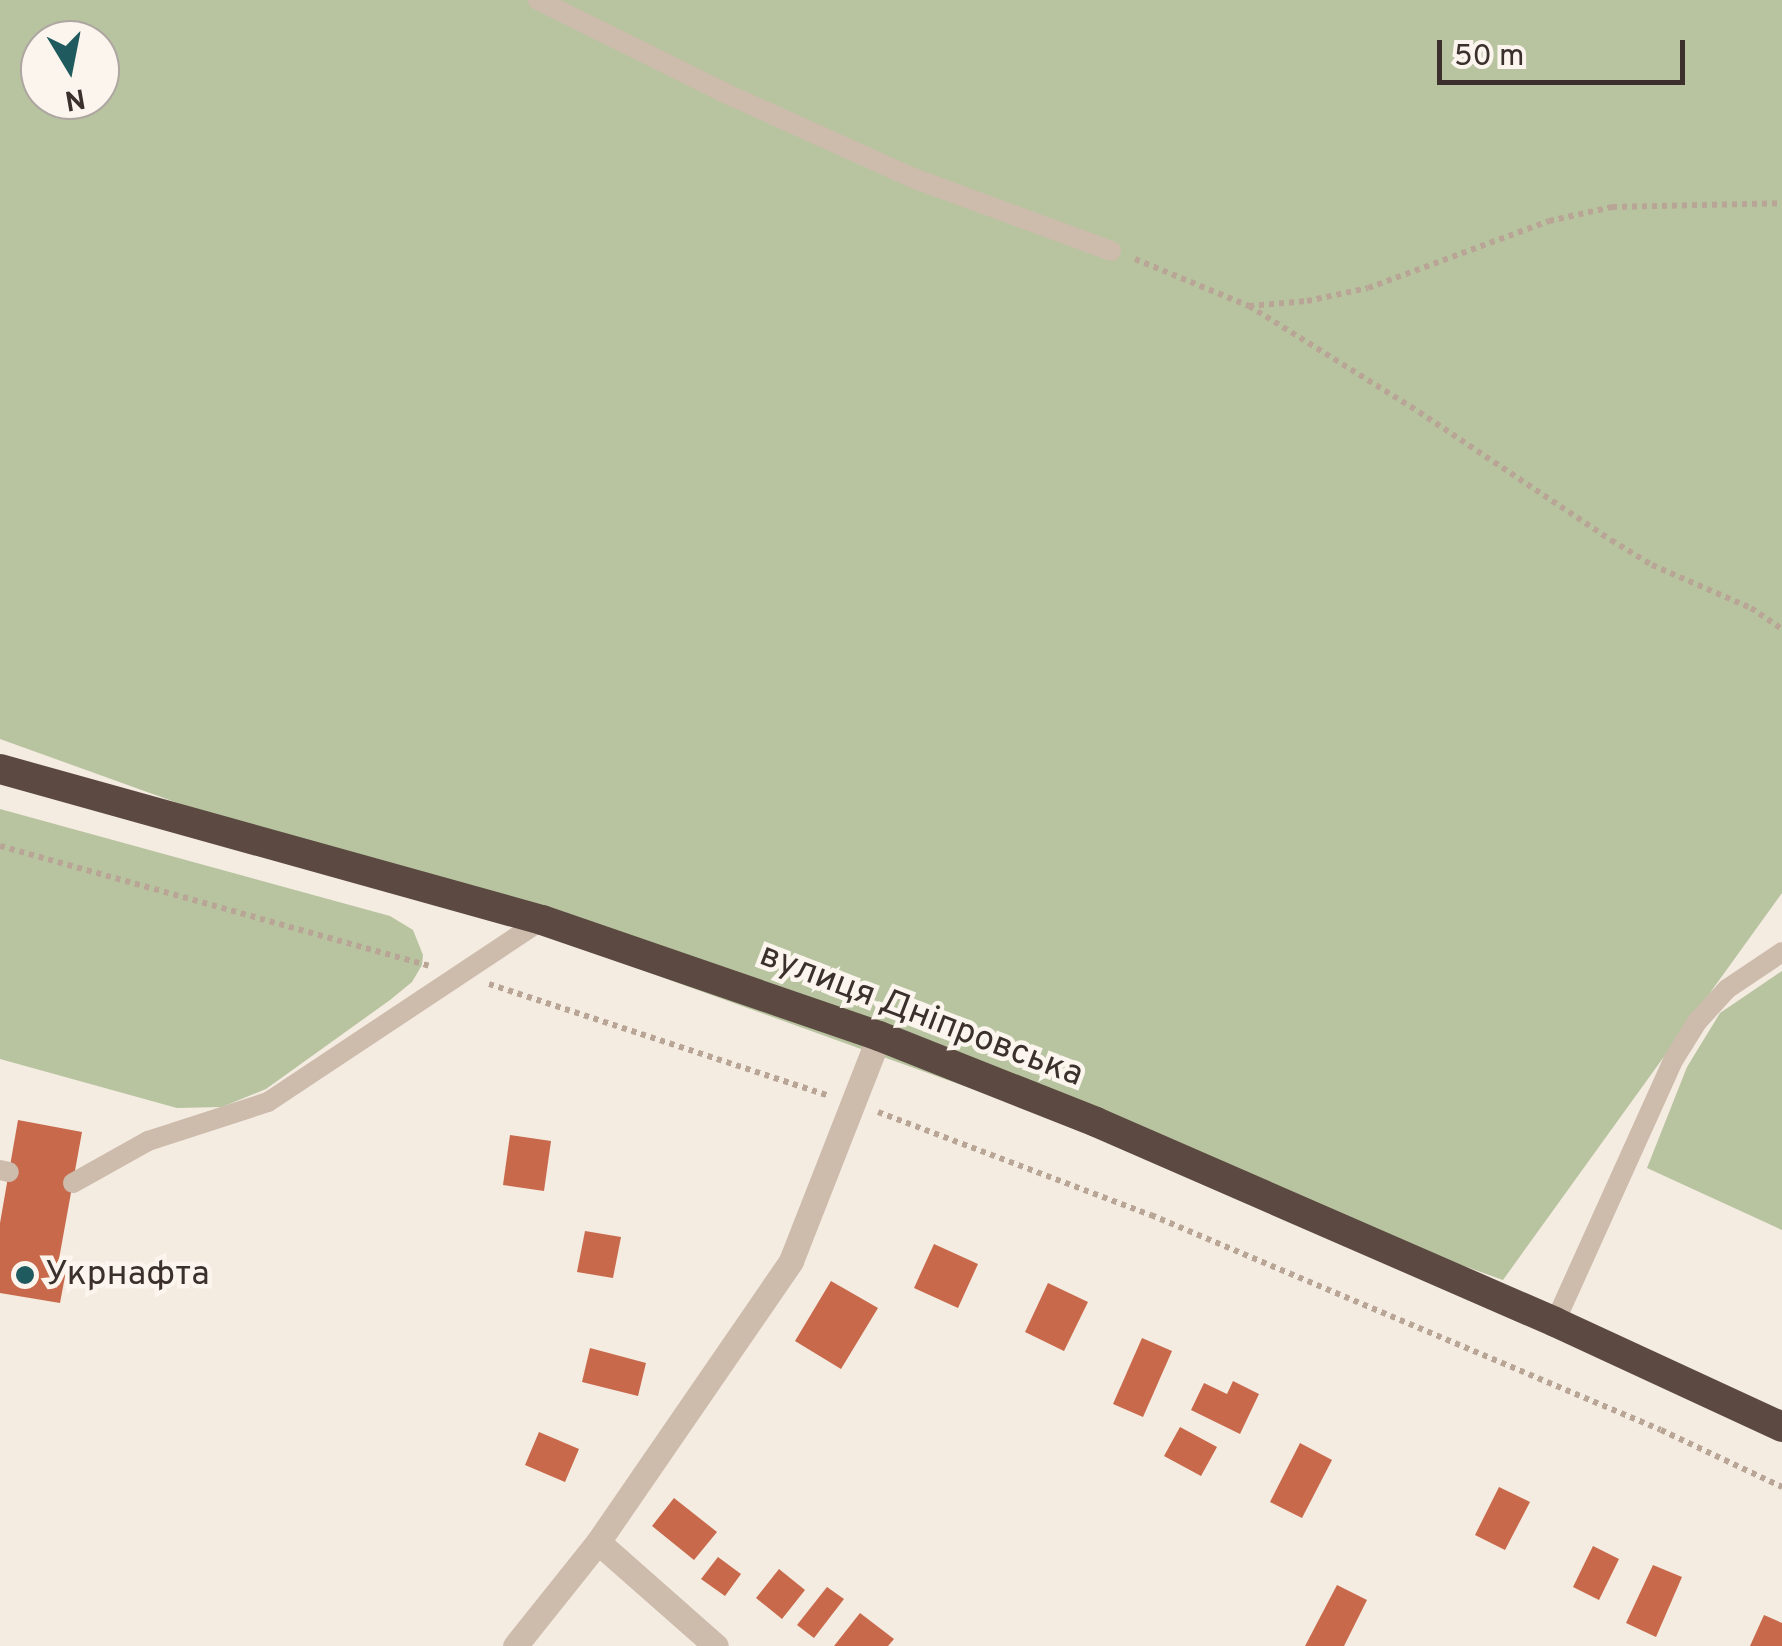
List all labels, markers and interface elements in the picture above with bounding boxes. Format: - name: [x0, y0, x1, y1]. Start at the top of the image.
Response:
- north arrow: [20, 20, 120, 120]
- scale bar: [1442, 20, 1690, 82]
- text: 50 m: [1454, 39, 1524, 76]
- text: N: [62, 78, 88, 117]
- street label: вулиця Дніпровська: [753, 935, 1089, 1097]
- place label: Укрнафта: [45, 1254, 210, 1296]
- marker: Укрнафта: [14, 1264, 36, 1286]

